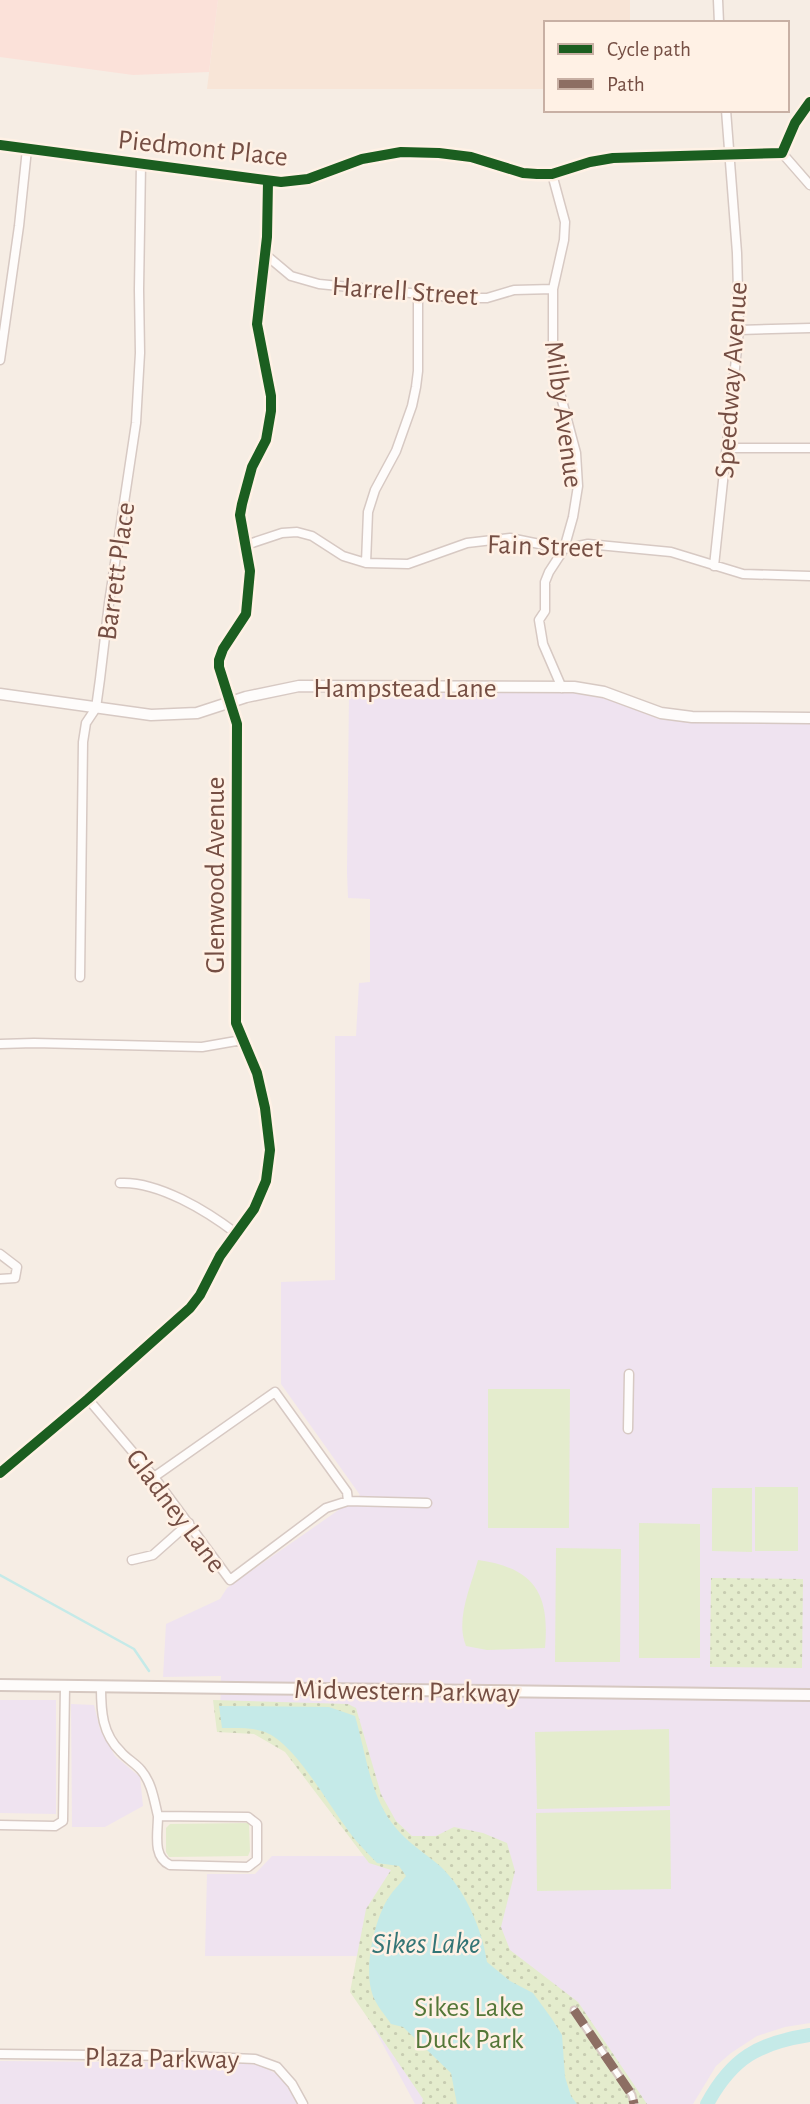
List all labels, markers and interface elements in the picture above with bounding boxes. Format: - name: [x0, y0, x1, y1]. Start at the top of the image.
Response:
- legend: [544, 21, 789, 112]
- text: Cycle path: [607, 39, 691, 60]
- text: Path: [607, 74, 645, 95]
- street label: Piedmont Place: [116, 126, 289, 172]
- street label: Harrell Street: [331, 273, 479, 311]
- street label: Speedway Avenue: [711, 281, 753, 479]
- street label: Milby Avenue: [539, 339, 587, 489]
- street label: Barrett Place: [93, 500, 141, 642]
- street label: Fain Street: [486, 531, 603, 563]
- street label: Hampstead Lane: [313, 675, 497, 703]
- street label: Glenwood Avenue: [202, 777, 230, 973]
- street label: Gladney Lane: [120, 1444, 231, 1578]
- street label: Midwestern Parkway: [294, 1676, 520, 1708]
- water label: Sikes Lake: [372, 1929, 480, 1959]
- park label: Sikes Lake Duck Park: [414, 1994, 524, 2054]
- street label: Plaza Parkway: [84, 2044, 240, 2074]

